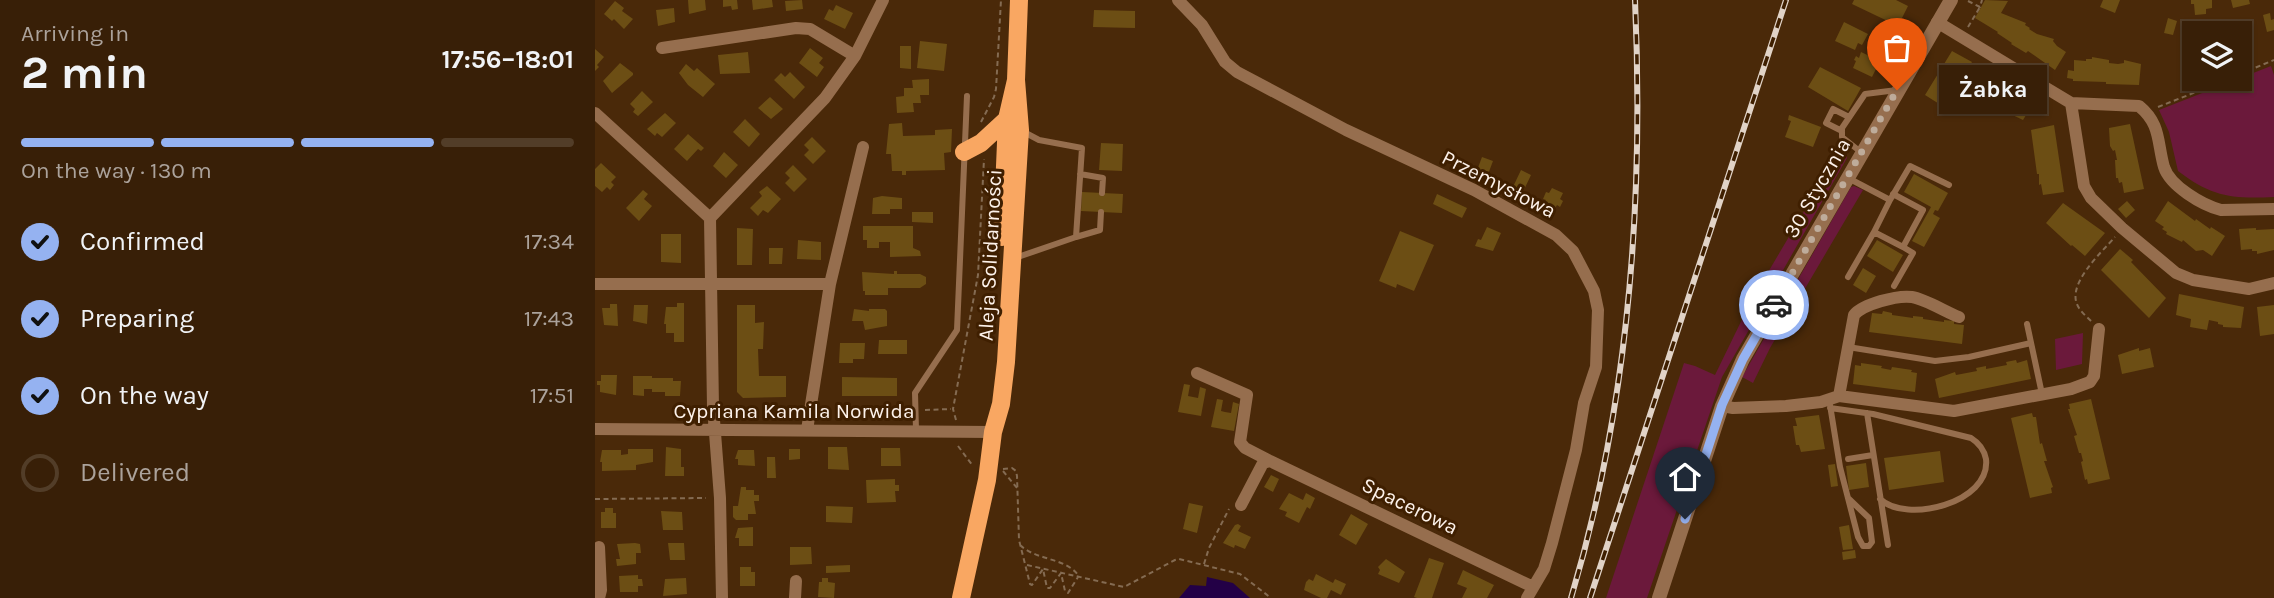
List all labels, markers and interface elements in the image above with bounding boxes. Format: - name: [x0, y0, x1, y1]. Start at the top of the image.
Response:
- pin: [1867, 18, 1927, 90]
- text: Arriving in: [21, 20, 129, 47]
- map controls: [2182, 21, 2252, 91]
- button: layers: [2182, 21, 2252, 91]
- icon: bag: [1878, 29, 1916, 67]
- text: 17:56–18:01: [441, 44, 574, 75]
- text: 2 min: [21, 46, 148, 100]
- callout: Żabka: [1939, 66, 2047, 114]
- text: Żabka: [1958, 76, 2028, 103]
- street label: 30 Stycznia: [1779, 134, 1855, 242]
- street label: Przemysłowa: [1438, 145, 1560, 223]
- text: On the way · 130 m: [21, 157, 212, 184]
- street label: Aleja Solidarności: [974, 168, 1006, 342]
- icon: check: [21, 223, 59, 261]
- text: Confirmed: [80, 226, 205, 257]
- text: 17:34: [524, 228, 574, 255]
- courier: [1739, 270, 1809, 340]
- icon: car: [1755, 286, 1793, 324]
- icon: check: [21, 300, 59, 338]
- text: Preparing: [80, 303, 194, 334]
- text: 17:43: [524, 305, 574, 332]
- icon: check: [21, 377, 59, 415]
- text: On the way: [80, 380, 209, 411]
- text: 17:51: [530, 382, 574, 409]
- street label: Cypriana Kamila Norwida: [673, 399, 915, 423]
- pin: [1655, 447, 1715, 519]
- text: Delivered: [80, 457, 190, 488]
- icon: home: [1666, 458, 1704, 496]
- street label: Spacerowa: [1358, 472, 1462, 540]

